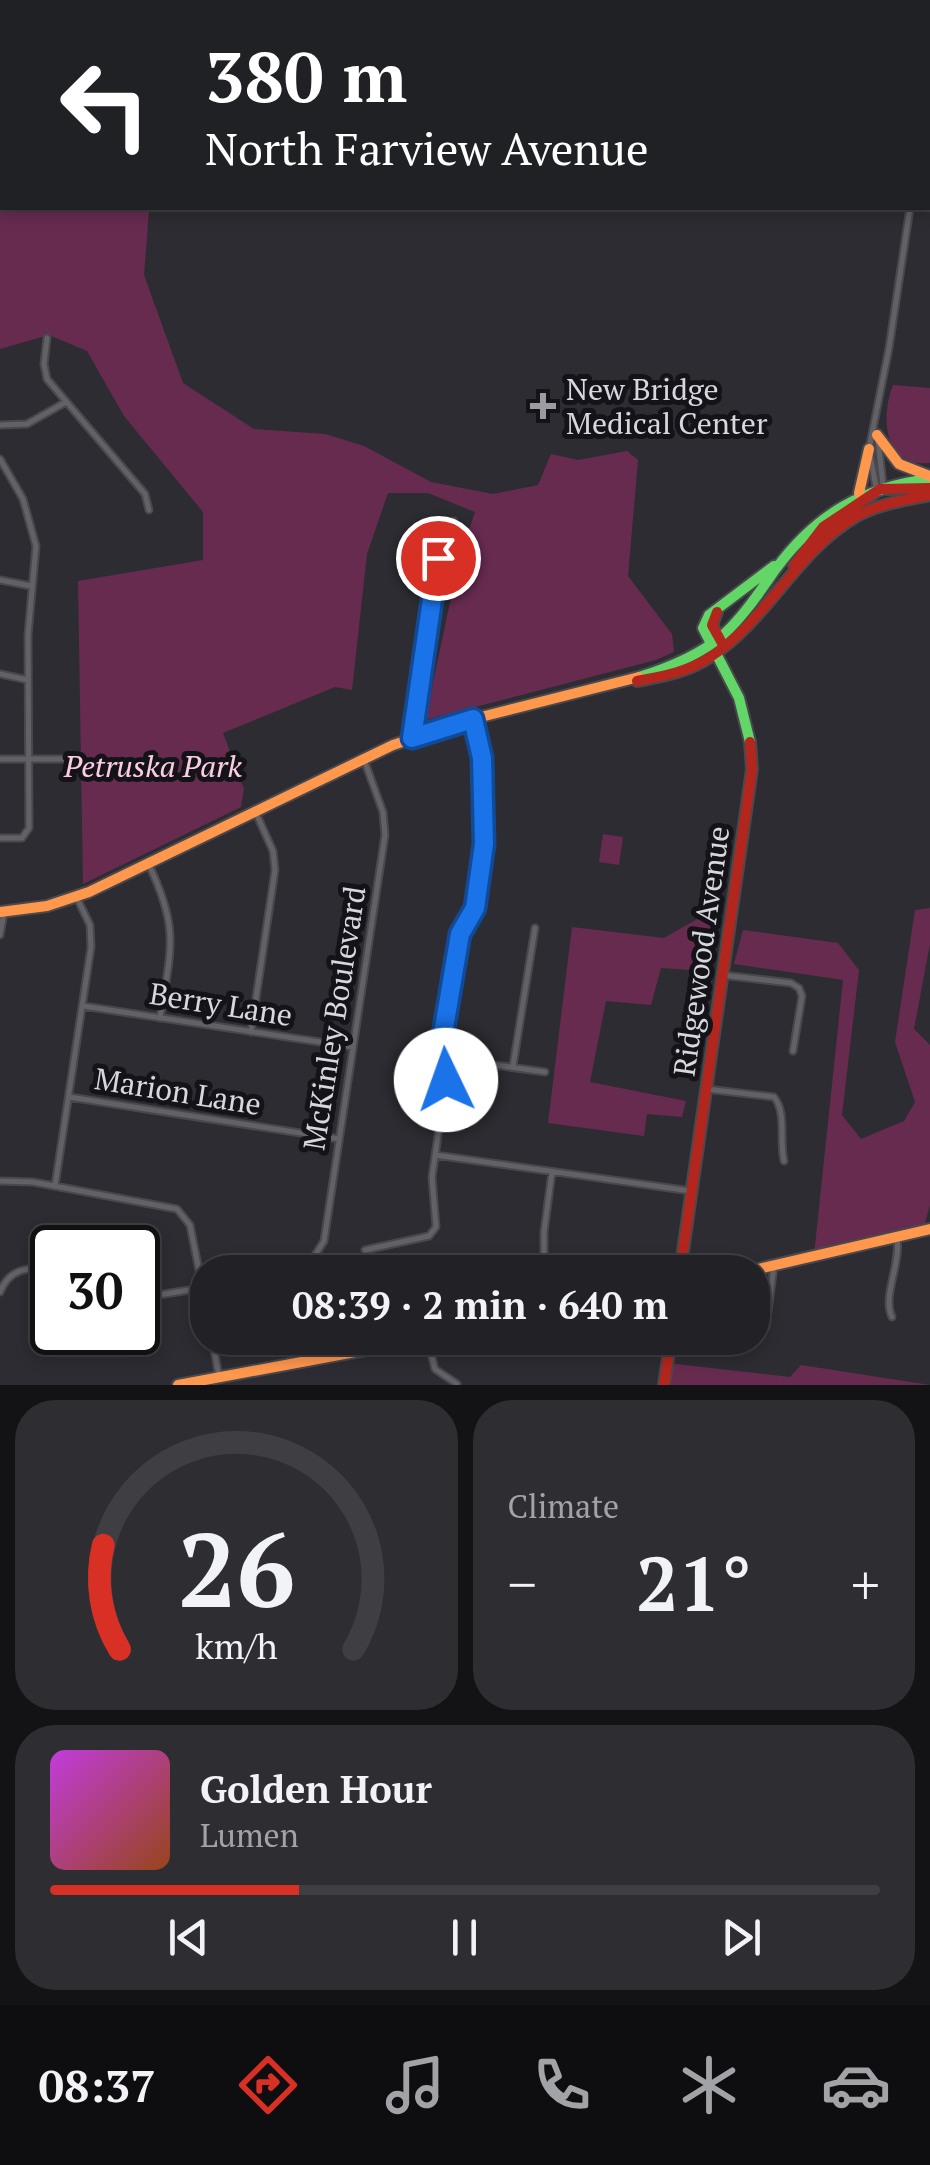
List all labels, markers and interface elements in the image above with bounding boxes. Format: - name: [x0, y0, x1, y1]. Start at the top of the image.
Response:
- text: 380 m: [205, 29, 407, 122]
- icon: left: [40, 40, 170, 170]
- text: North Farview Avenue: [205, 118, 649, 178]
- place label: New Bridge Medical Center: [566, 369, 768, 443]
- marker: New Bridge Medical Center: [530, 393, 556, 419]
- pin: [396, 516, 481, 601]
- icon: arrive: [411, 531, 466, 586]
- park label: Petruska Park: [63, 746, 243, 786]
- street label: Ridgewood Avenue: [664, 823, 738, 1079]
- street label: McKinley Boulevard: [293, 883, 375, 1153]
- street label: Berry Lane: [147, 973, 295, 1035]
- position arrow: [394, 1028, 498, 1132]
- street label: Marion Lane: [92, 1058, 264, 1124]
- speed limit sign: 30: [30, 1225, 160, 1355]
- text: 08:39 · 2 min · 640 m: [292, 1280, 668, 1330]
- text: Climate: [508, 1485, 619, 1527]
- text: 26: [177, 1499, 295, 1637]
- text: 21°: [636, 1533, 752, 1632]
- text: −: [508, 1547, 537, 1620]
- text: +: [851, 1547, 880, 1620]
- text: km/h: [195, 1622, 278, 1669]
- text: Golden Hour: [200, 1764, 432, 1814]
- text: Lumen: [200, 1814, 299, 1856]
- icon: previous: [161, 1910, 216, 1965]
- icon: pause: [437, 1910, 492, 1965]
- icon: next: [714, 1910, 769, 1965]
- icon: directions: [233, 2050, 303, 2120]
- icon: music: [380, 2050, 450, 2120]
- icon: phone: [527, 2050, 597, 2120]
- icon: climate: [674, 2050, 744, 2120]
- icon: car: [821, 2050, 891, 2120]
- text: 08:37: [39, 2055, 156, 2115]

